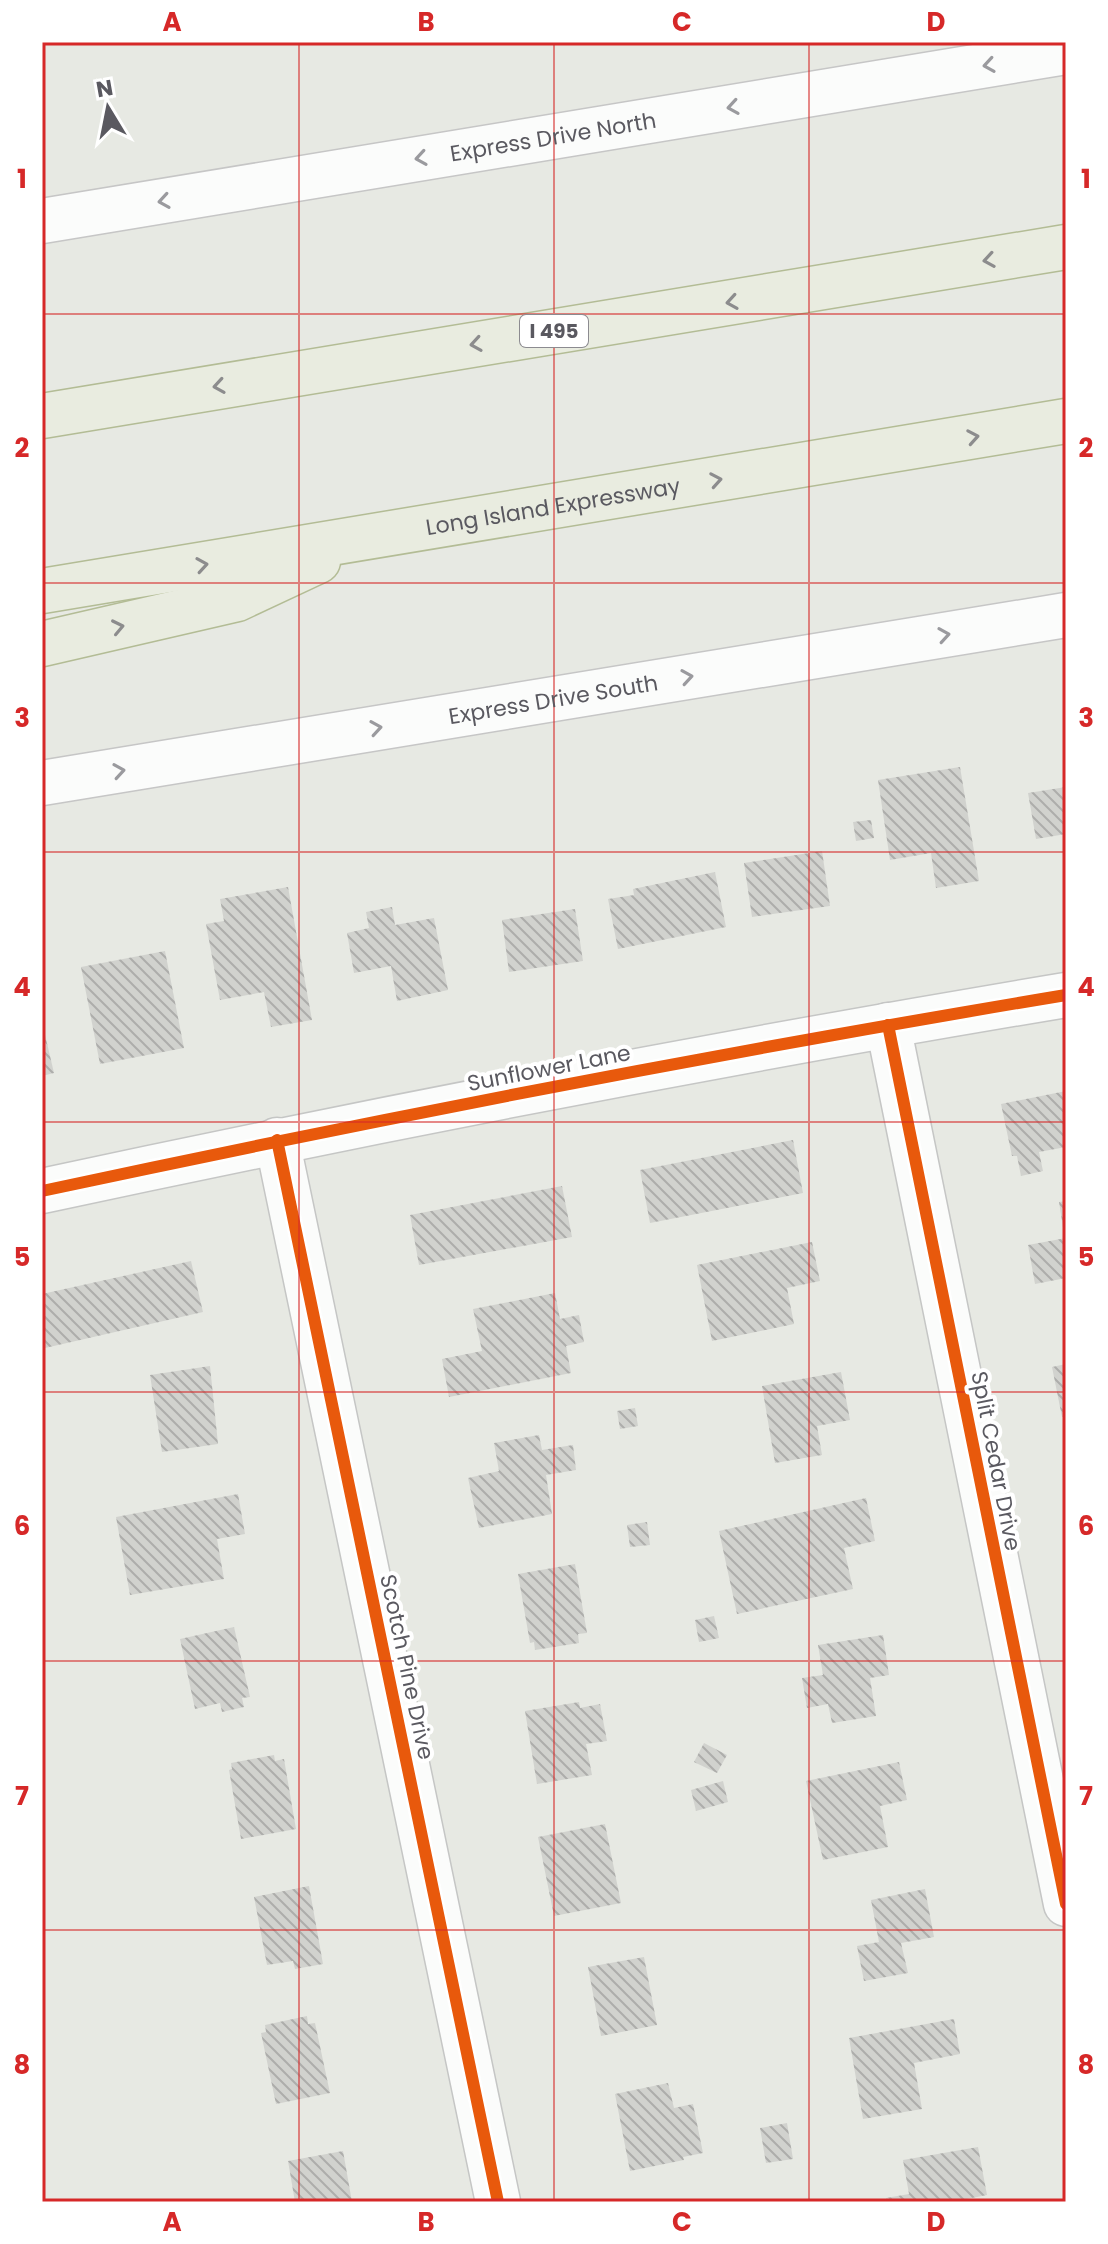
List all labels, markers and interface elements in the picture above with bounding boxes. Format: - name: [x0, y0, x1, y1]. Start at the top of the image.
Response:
- text: A: [162, 4, 182, 40]
- text: B: [417, 4, 435, 40]
- text: C: [672, 4, 692, 40]
- text: D: [927, 4, 946, 40]
- one-way arrow: [982, 55, 996, 72]
- north arrow: [68, 68, 148, 148]
- text: N: [94, 72, 115, 105]
- one-way arrow: [726, 98, 739, 115]
- street label: Express Drive North: [448, 104, 658, 169]
- one-way arrow: [414, 149, 428, 166]
- text: 1: [17, 161, 27, 197]
- text: 1: [1081, 161, 1091, 197]
- one-way arrow: [157, 191, 171, 208]
- one-way arrow: [982, 251, 996, 268]
- one-way arrow: [726, 293, 739, 310]
- road number: I 495: [520, 315, 588, 347]
- one-way arrow: [469, 335, 483, 352]
- one-way arrow: [213, 377, 226, 394]
- one-way arrow: [966, 429, 980, 446]
- text: 2: [15, 430, 30, 466]
- text: 2: [1079, 430, 1094, 466]
- street label: Long Island Expressway: [424, 470, 683, 543]
- one-way arrow: [710, 472, 723, 489]
- one-way arrow: [195, 558, 209, 575]
- one-way arrow: [111, 619, 125, 636]
- one-way arrow: [937, 627, 951, 644]
- street label: Express Drive South: [446, 667, 660, 732]
- one-way arrow: [681, 669, 694, 686]
- text: 3: [14, 700, 30, 736]
- text: 3: [1078, 700, 1094, 736]
- one-way arrow: [369, 721, 382, 738]
- one-way arrow: [112, 763, 126, 780]
- text: 4: [13, 969, 31, 1005]
- text: 4: [1077, 969, 1095, 1005]
- street label: Sunflower Lane: [465, 1037, 633, 1099]
- text: 5: [14, 1239, 30, 1275]
- text: 5: [1078, 1239, 1094, 1275]
- street label: Split Cedar Drive: [963, 1369, 1029, 1553]
- text: 6: [14, 1508, 30, 1544]
- text: 6: [1078, 1508, 1094, 1544]
- street label: Scotch Pine Drive: [372, 1572, 442, 1762]
- text: 7: [15, 1778, 29, 1814]
- text: 7: [1079, 1778, 1093, 1814]
- text: 8: [14, 2047, 30, 2083]
- text: 8: [1078, 2047, 1094, 2083]
- text: A: [162, 2204, 182, 2240]
- text: B: [417, 2204, 435, 2240]
- text: C: [672, 2204, 692, 2240]
- text: D: [927, 2204, 946, 2240]

